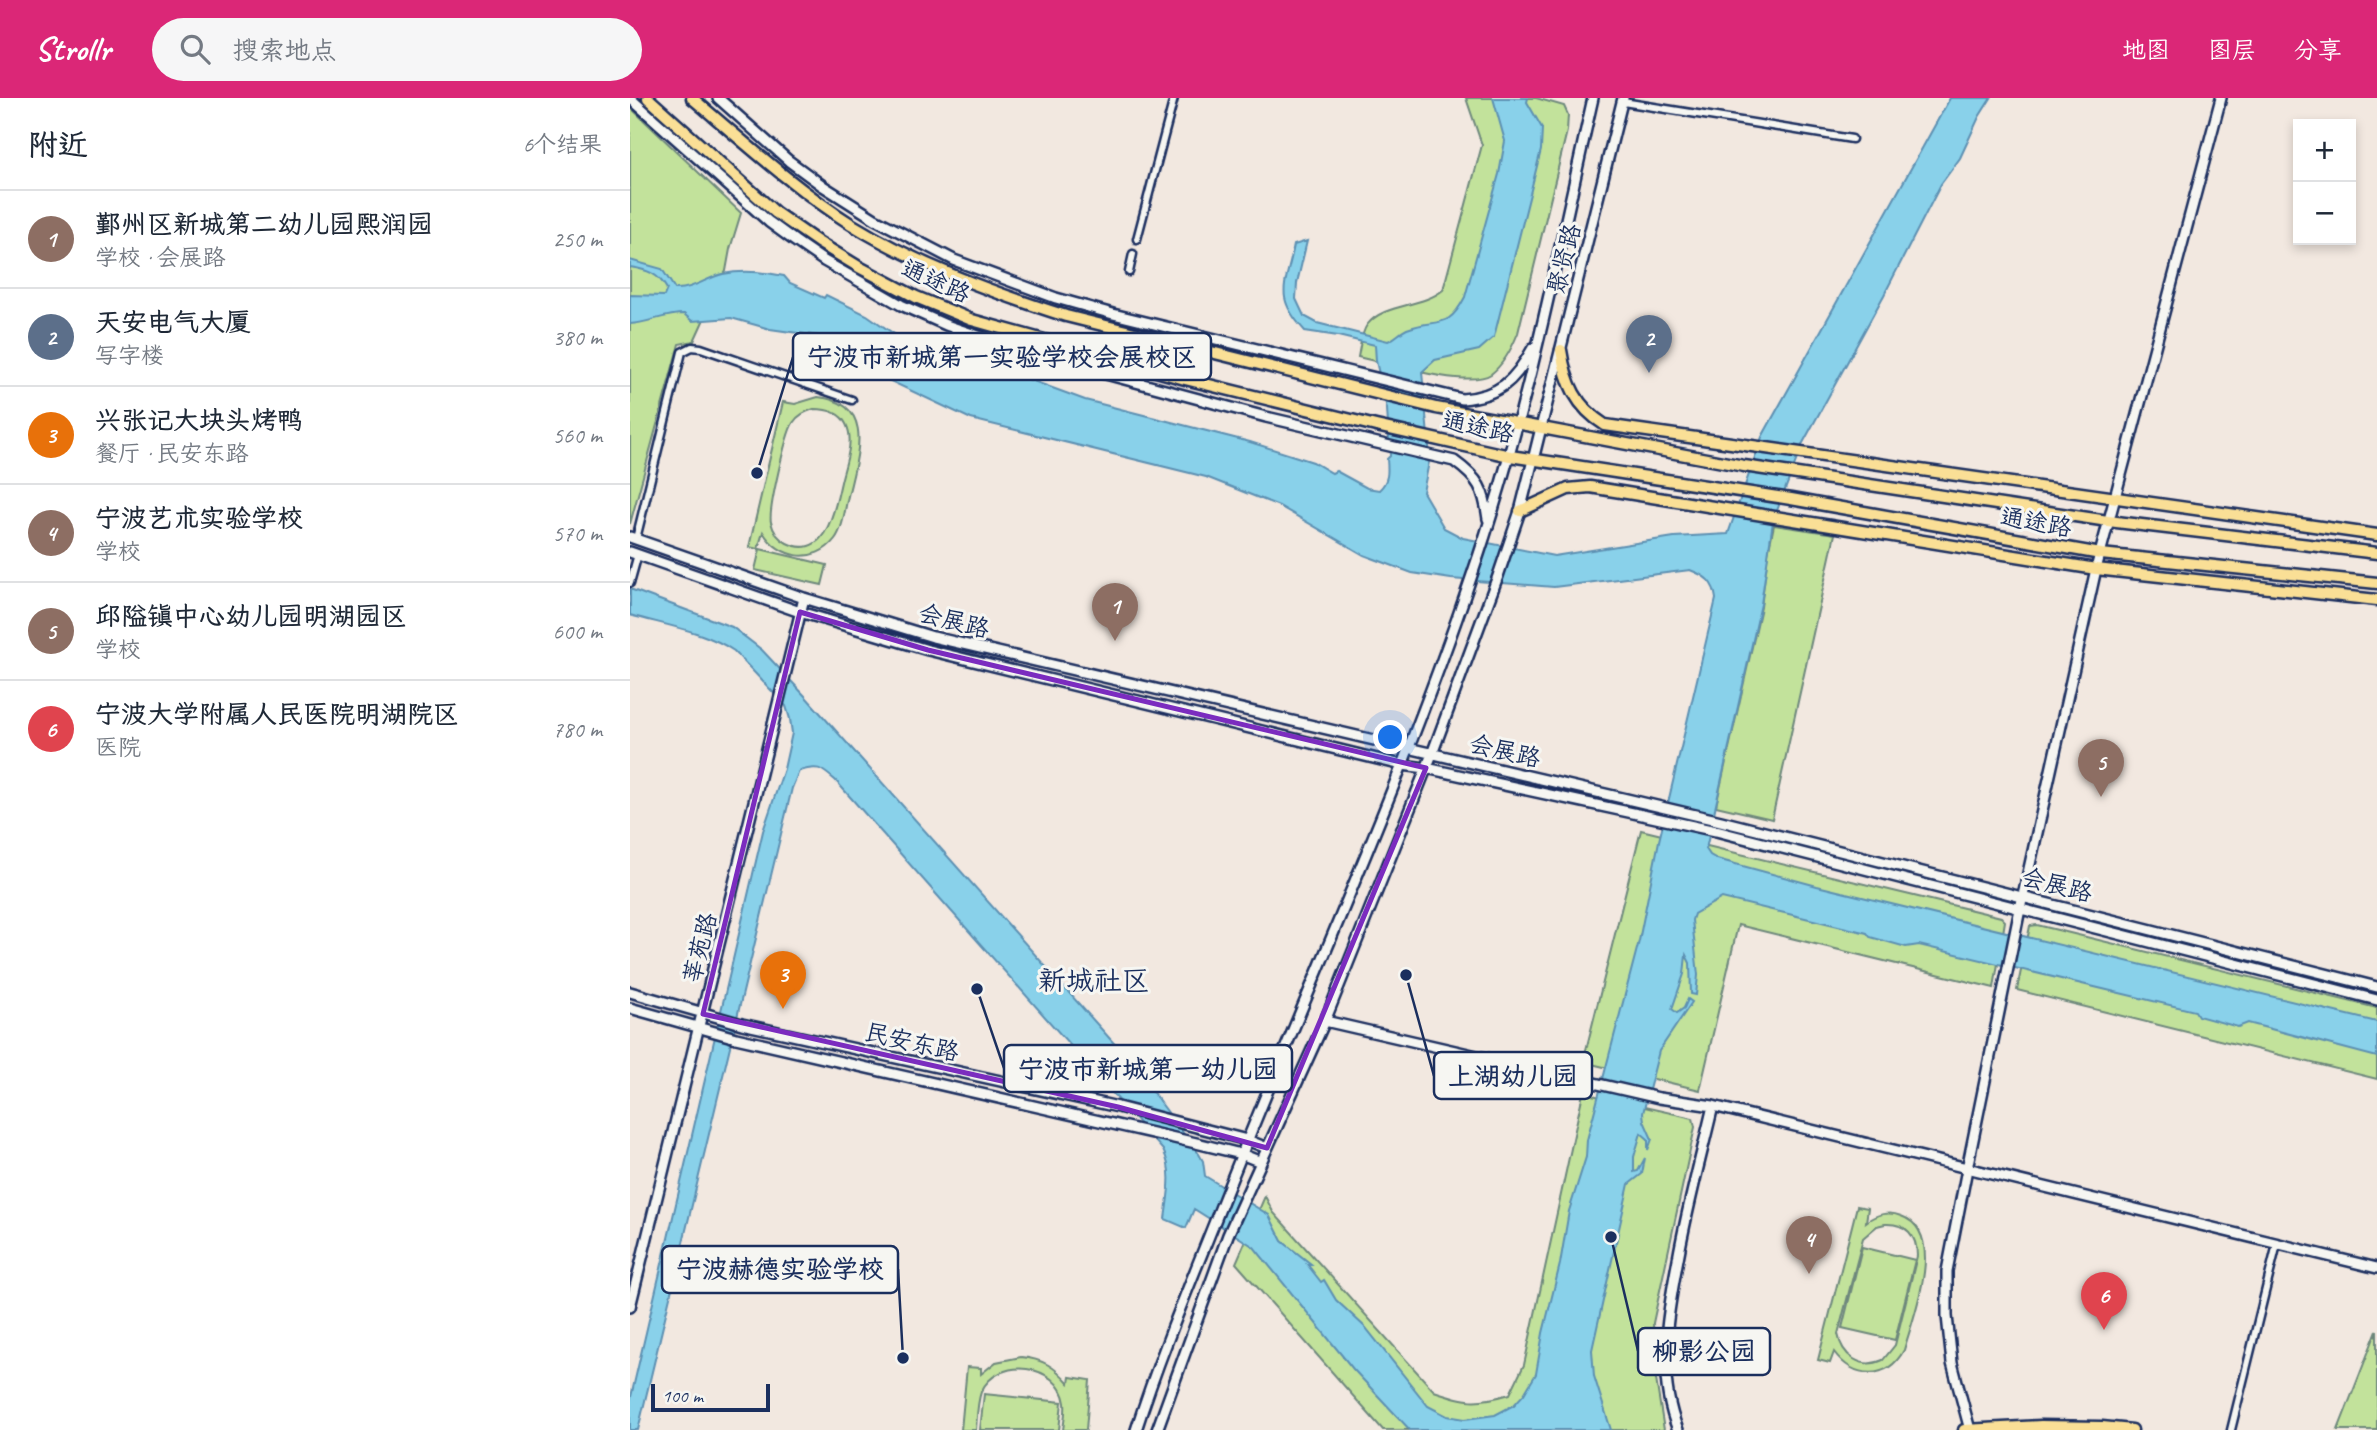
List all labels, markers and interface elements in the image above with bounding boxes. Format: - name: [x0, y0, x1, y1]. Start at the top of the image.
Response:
- search box: [152, 18, 642, 81]
- text: Strollr: [35, 28, 110, 70]
- icon: search: [176, 30, 214, 68]
- text: 搜索地点: [232, 34, 336, 67]
- text: 地图: [2122, 35, 2170, 65]
- text: 图层: [2208, 35, 2256, 65]
- text: 分享: [2294, 35, 2342, 65]
- map controls: [2293, 119, 2356, 245]
- button: +: [2293, 119, 2356, 182]
- text: 附近: [28, 126, 88, 164]
- text: 6个结果: [523, 130, 602, 159]
- button: −: [2293, 182, 2356, 245]
- text: 鄞州区新城第二幼儿园熙润园: [95, 208, 433, 241]
- street label: 聚贤路: [1541, 220, 1587, 298]
- text: 1: [46, 225, 56, 254]
- text: 250 m: [553, 225, 602, 254]
- text: 学校 · 会展路: [95, 243, 225, 272]
- street label: 通途路: [897, 253, 975, 309]
- text: 天安电气大厦: [95, 306, 251, 339]
- pin: 2: [1626, 315, 1672, 373]
- text: 2: [46, 323, 56, 352]
- text: 380 m: [553, 323, 602, 352]
- callout: 宁波市新城第一实验学校会展校区: [793, 333, 1211, 380]
- text: 写字楼: [95, 341, 164, 370]
- text: 宁波市新城第一实验学校会展校区: [807, 341, 1197, 374]
- text: 兴张记大块头烤鸭: [95, 404, 303, 437]
- street label: 通途路: [1440, 405, 1516, 449]
- text: 3: [46, 421, 56, 450]
- text: 560 m: [553, 421, 602, 450]
- text: 餐厅 · 民安东路: [95, 439, 248, 468]
- street label: 通途路: [1998, 501, 2074, 543]
- text: 宁波艺术实验学校: [95, 502, 303, 535]
- text: 4: [46, 519, 56, 548]
- text: 570 m: [553, 519, 602, 548]
- text: 学校: [95, 537, 141, 566]
- pin: 1: [1092, 583, 1138, 641]
- street label: 会展路: [915, 598, 993, 644]
- text: 邱隘镇中心幼儿园明湖园区: [95, 600, 407, 633]
- text: 5: [46, 617, 56, 646]
- text: 600 m: [553, 617, 602, 646]
- text: 学校: [95, 635, 141, 664]
- text: 宁波大学附属人民医院明湖院区: [95, 698, 459, 731]
- text: 6: [46, 715, 56, 744]
- text: 780 m: [553, 715, 602, 744]
- your location: [1373, 720, 1407, 754]
- street label: 会展路: [1467, 728, 1543, 774]
- text: 医院: [95, 733, 141, 762]
- pin: 5: [2078, 739, 2124, 797]
- street label: 会展路: [2018, 862, 2096, 908]
- street label: 莘苑路: [677, 909, 723, 987]
- pin: 3: [760, 951, 806, 1009]
- district label: 新城社区: [1038, 963, 1150, 998]
- street label: 民安东路: [862, 1017, 962, 1067]
- callout: 宁波市新城第一幼儿园: [1004, 1045, 1292, 1092]
- callout: 上湖幼儿园: [1434, 1052, 1592, 1099]
- text: 宁波市新城第一幼儿园: [1018, 1053, 1278, 1086]
- text: 上湖幼儿园: [1448, 1060, 1578, 1093]
- pin: 4: [1786, 1216, 1832, 1274]
- callout: 宁波赫德实验学校: [662, 1246, 898, 1293]
- text: 宁波赫德实验学校: [676, 1253, 884, 1286]
- pin: 6: [2081, 1272, 2127, 1330]
- callout: 柳影公园: [1638, 1328, 1770, 1375]
- text: 柳影公园: [1652, 1335, 1756, 1368]
- scale bar: [651, 1381, 770, 1413]
- text: 100 m: [662, 1384, 703, 1408]

